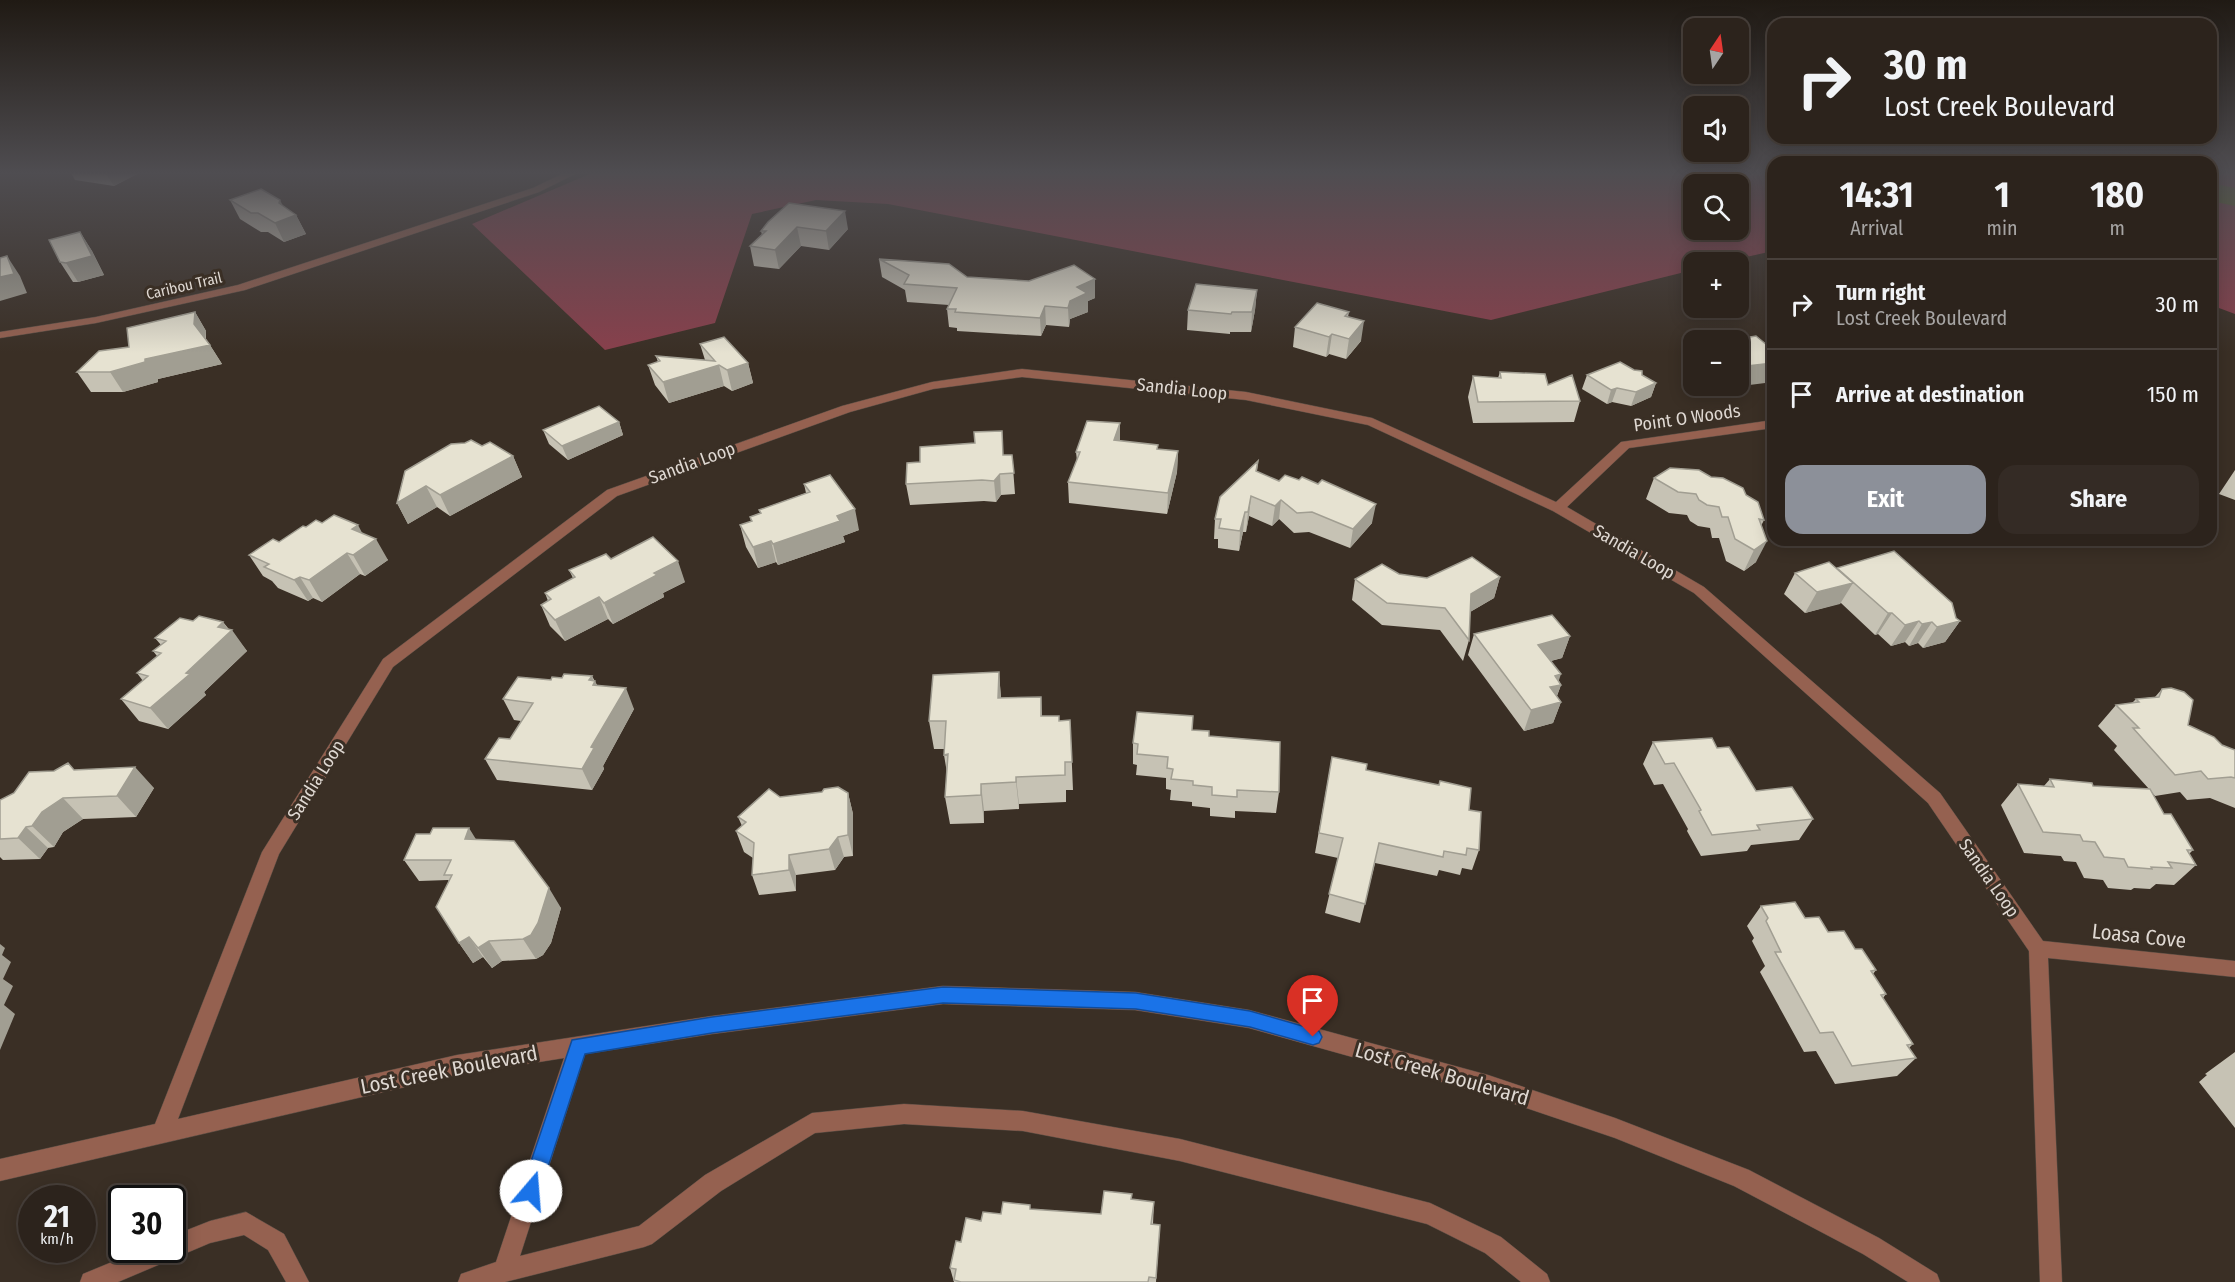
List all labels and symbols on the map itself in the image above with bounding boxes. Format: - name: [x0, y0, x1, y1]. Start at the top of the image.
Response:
- north arrow: [1683, 18, 1749, 84]
- street label: Caribou Trail: [144, 269, 224, 303]
- street label: Sandia Loop: [1136, 373, 1228, 405]
- street label: Point O Woods: [1632, 400, 1742, 436]
- street label: Sandia Loop: [646, 437, 738, 489]
- street label: Sandia Loop: [1589, 520, 1679, 584]
- street label: Sandia Loop: [283, 736, 349, 824]
- street label: Sandia Loop: [1954, 835, 2024, 921]
- street label: Loasa Cove: [2091, 918, 2187, 954]
- pin: [1287, 975, 1338, 1037]
- street label: Lost Creek Boulevard: [1352, 1037, 1532, 1111]
- street label: Lost Creek Boulevard: [358, 1040, 540, 1100]
- position arrow: [499, 1159, 563, 1223]
- speed limit sign: 30: [108, 1185, 186, 1263]

